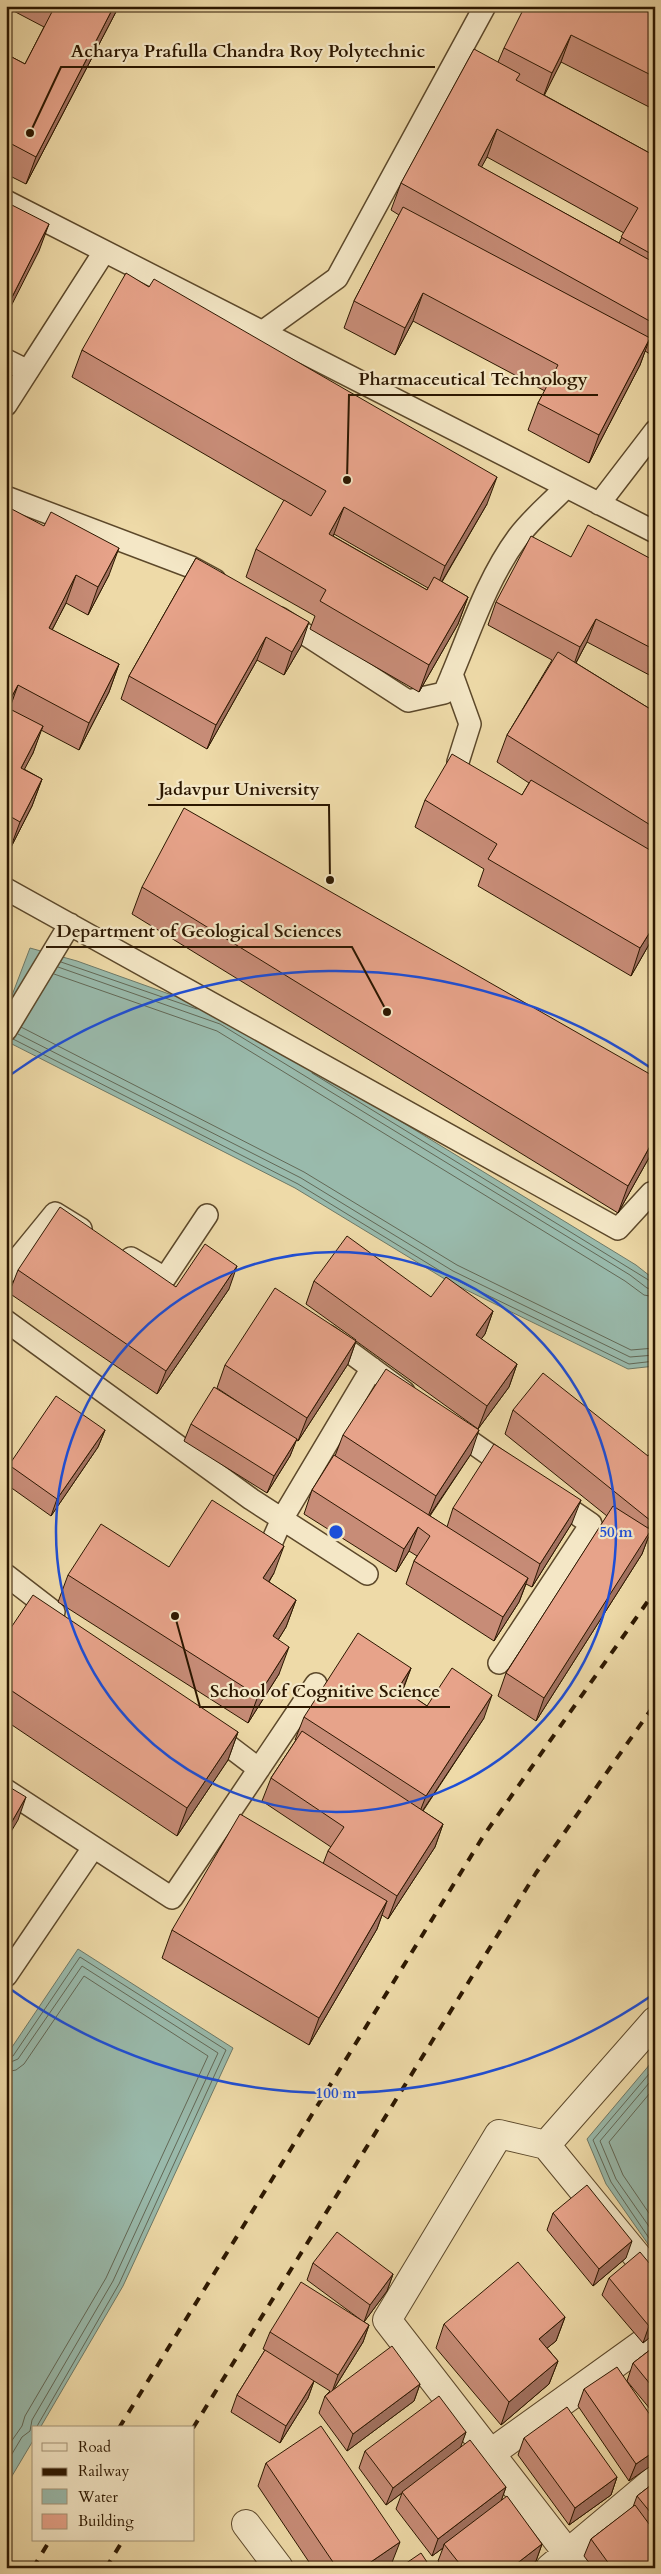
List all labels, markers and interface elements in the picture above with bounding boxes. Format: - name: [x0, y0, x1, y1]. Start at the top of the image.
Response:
- callout: Acharya Prafulla Chandra Roy Polytechnic: [61, 34, 435, 67]
- text: Acharya Prafulla Chandra Roy Polytechnic: [71, 39, 426, 64]
- callout: Pharmaceutical Technology: [349, 362, 598, 395]
- text: Pharmaceutical Technology: [358, 367, 589, 392]
- callout: Jadavpur University: [148, 772, 329, 805]
- text: Jadavpur University: [155, 777, 320, 802]
- callout: Department of Geological Sciences: [46, 914, 352, 947]
- text: Department of Geological Sciences: [56, 919, 342, 944]
- text: 50 m: [599, 1522, 633, 1542]
- centre of rings: [327, 1523, 345, 1541]
- callout: School of Cognitive Science: [200, 1674, 450, 1707]
- text: School of Cognitive Science: [210, 1679, 440, 1704]
- text: 100 m: [316, 2083, 357, 2103]
- legend: [32, 2426, 195, 2542]
- text: Road: [78, 2437, 111, 2457]
- text: Railway: [78, 2461, 129, 2481]
- text: Water: [77, 2487, 119, 2507]
- text: Building: [78, 2511, 134, 2531]

